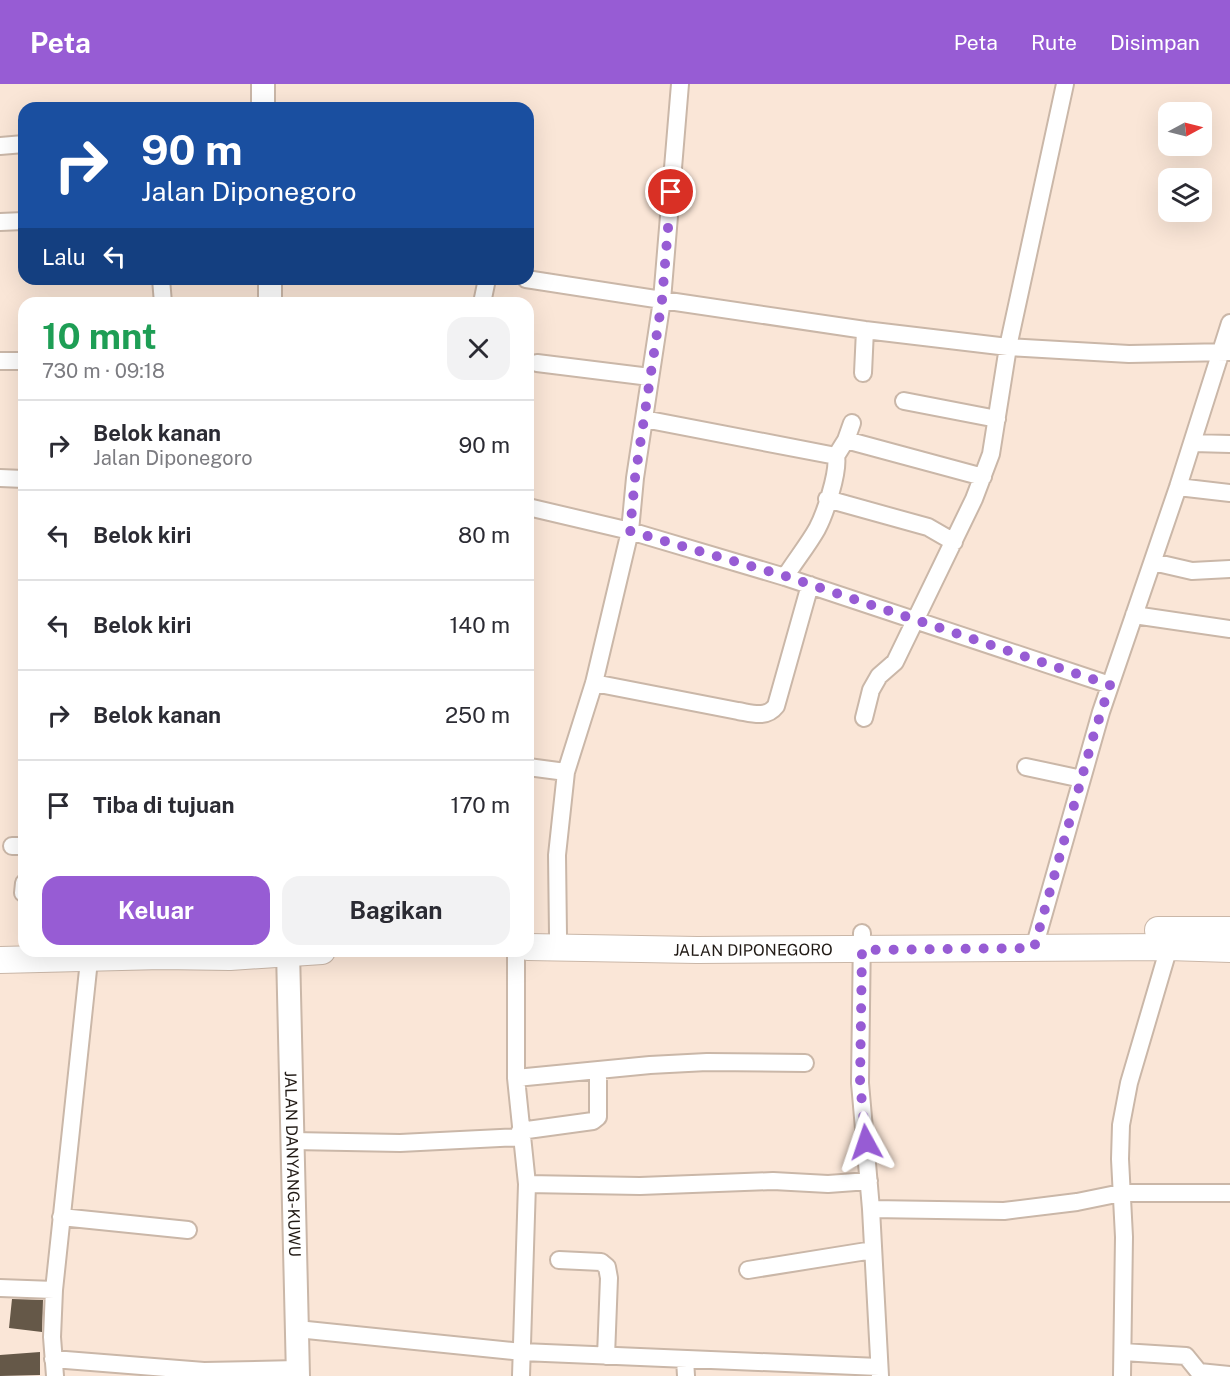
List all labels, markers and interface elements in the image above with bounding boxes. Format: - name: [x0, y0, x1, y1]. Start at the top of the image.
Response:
- text: Peta: [30, 26, 91, 59]
- text: Peta: [954, 30, 998, 55]
- text: Rute: [1031, 30, 1077, 55]
- text: Disimpan: [1110, 30, 1200, 55]
- north arrow: [1158, 102, 1212, 156]
- map controls: [1158, 102, 1212, 222]
- text: 90 m: [141, 125, 243, 174]
- icon: right: [42, 126, 120, 204]
- pin: [645, 166, 696, 217]
- button: layers: [1158, 168, 1212, 222]
- text: Jalan Diponegoro: [141, 175, 357, 207]
- icon: arrive: [654, 175, 687, 208]
- icon: left: [98, 240, 131, 273]
- text: Lalu: [42, 244, 86, 270]
- text: 10 mnt: [42, 315, 157, 357]
- button: close: [447, 317, 510, 380]
- text: 730 m · 09:18: [42, 359, 165, 383]
- text: Belok kanan: [93, 420, 221, 446]
- icon: right: [42, 429, 75, 462]
- text: 90 m: [459, 432, 510, 458]
- text: Jalan Diponegoro: [93, 446, 253, 470]
- icon: left: [42, 519, 75, 552]
- text: Belok kiri: [93, 522, 191, 548]
- text: 80 m: [458, 522, 510, 548]
- icon: left: [42, 609, 75, 642]
- text: Belok kiri: [93, 612, 191, 638]
- text: 140 m: [449, 612, 510, 638]
- icon: right: [42, 699, 75, 732]
- text: Belok kanan: [93, 702, 221, 728]
- text: 250 m: [445, 702, 510, 728]
- icon: arrive: [42, 789, 75, 822]
- text: Tiba di tujuan: [93, 792, 234, 818]
- text: 170 m: [450, 792, 510, 818]
- button: Keluar: [42, 876, 270, 945]
- button: Bagikan: [282, 876, 510, 945]
- street label: JALAN DIPONEGORO: [673, 940, 833, 960]
- street label: JALAN DANYANG-KUWU: [281, 1071, 305, 1257]
- position arrow: [834, 1110, 898, 1174]

